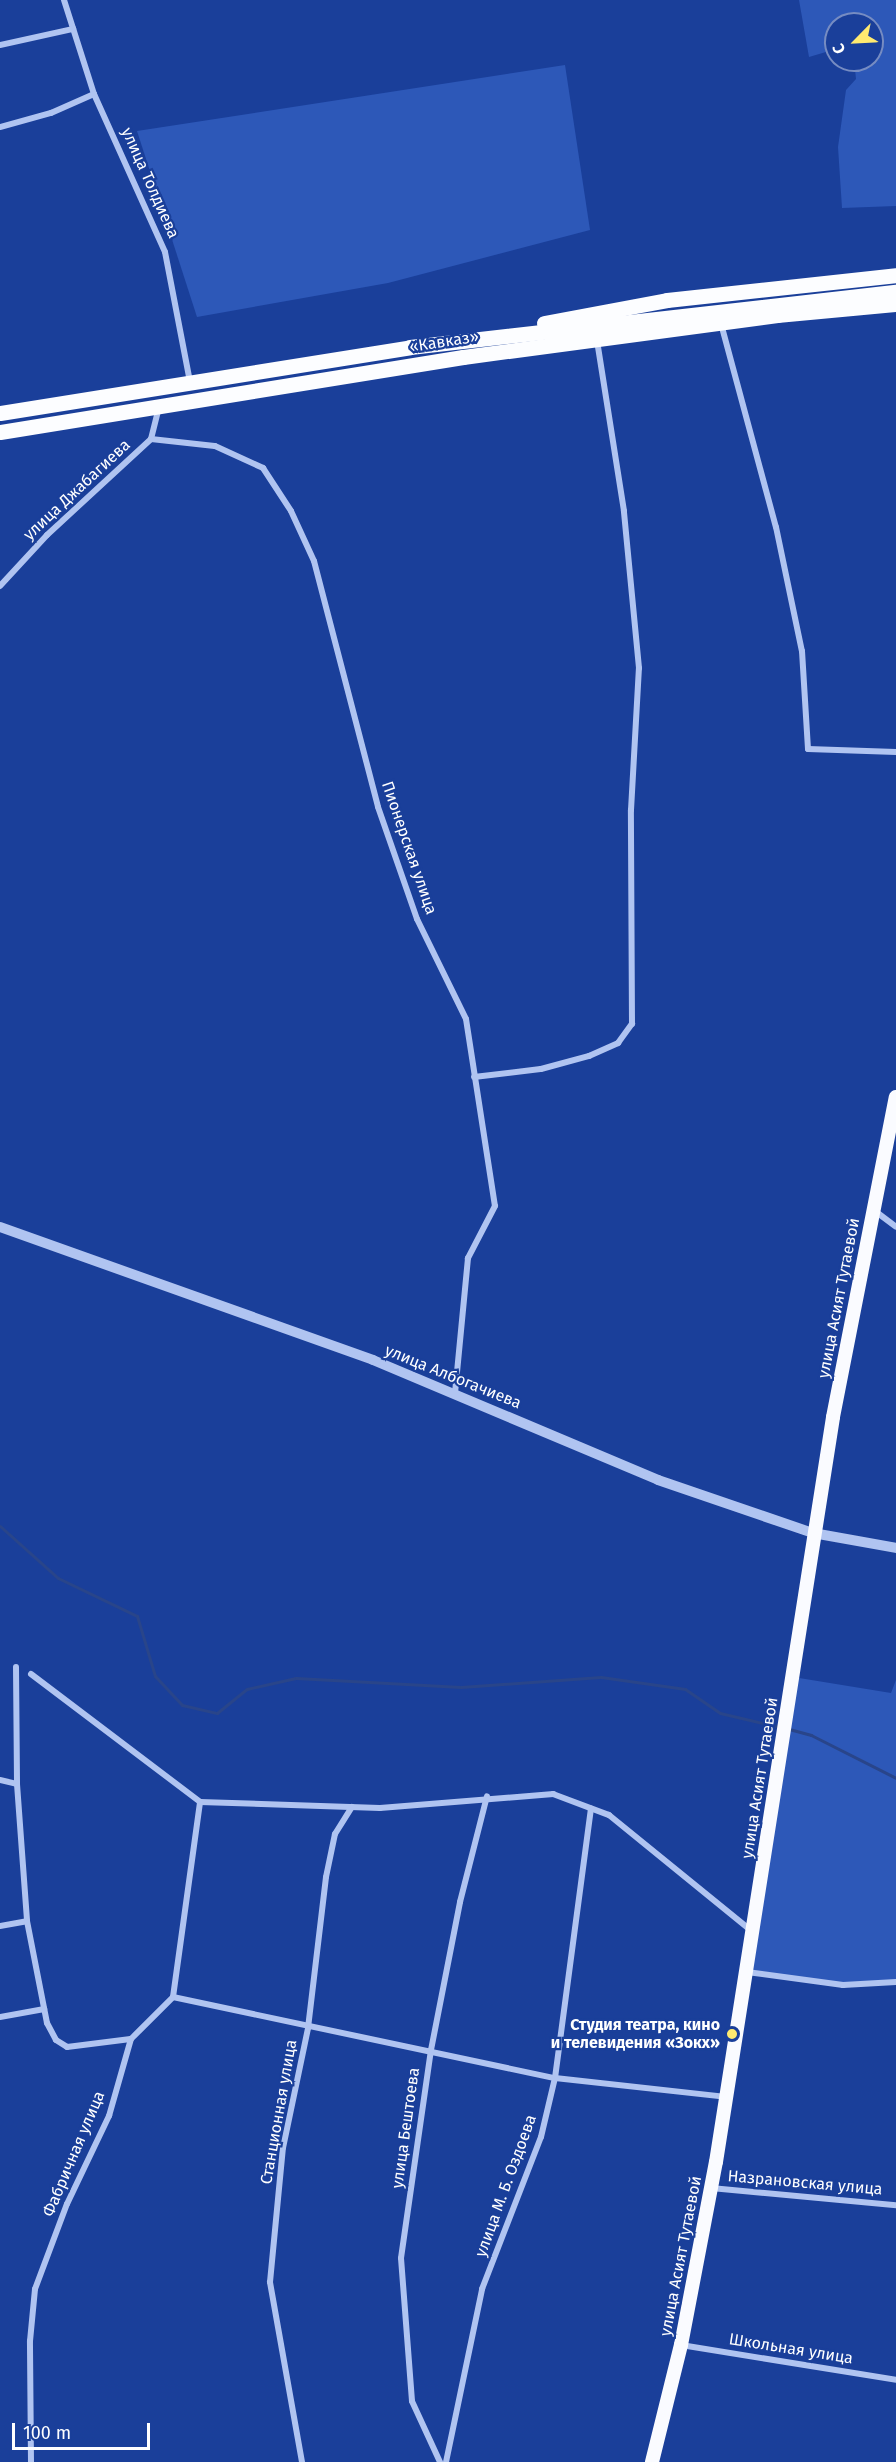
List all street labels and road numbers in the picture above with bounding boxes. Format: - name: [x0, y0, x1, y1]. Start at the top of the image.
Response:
- street label: улица Толдиева: [117, 125, 183, 241]
- street label: «Кавказ»: [408, 327, 480, 357]
- street label: улица Джабагиева: [20, 436, 134, 544]
- street label: Пионерская улица: [377, 779, 441, 917]
- street label: улица Асият Тутаевой: [814, 1216, 864, 1380]
- street label: улица Албогачиева: [382, 1341, 524, 1413]
- street label: улица Асият Тутаевой: [738, 1696, 782, 1860]
- street label: Станционная улица: [257, 2038, 301, 2186]
- street label: улица Бештоева: [388, 2066, 424, 2190]
- street label: Фабричная улица: [39, 2088, 109, 2220]
- street label: улица М. Б. Оздоева: [471, 2112, 541, 2260]
- street label: Назрановская улица: [727, 2167, 883, 2199]
- street label: улица Асият Тутаевой: [656, 2174, 706, 2338]
- street label: Школьная улица: [728, 2330, 854, 2368]

